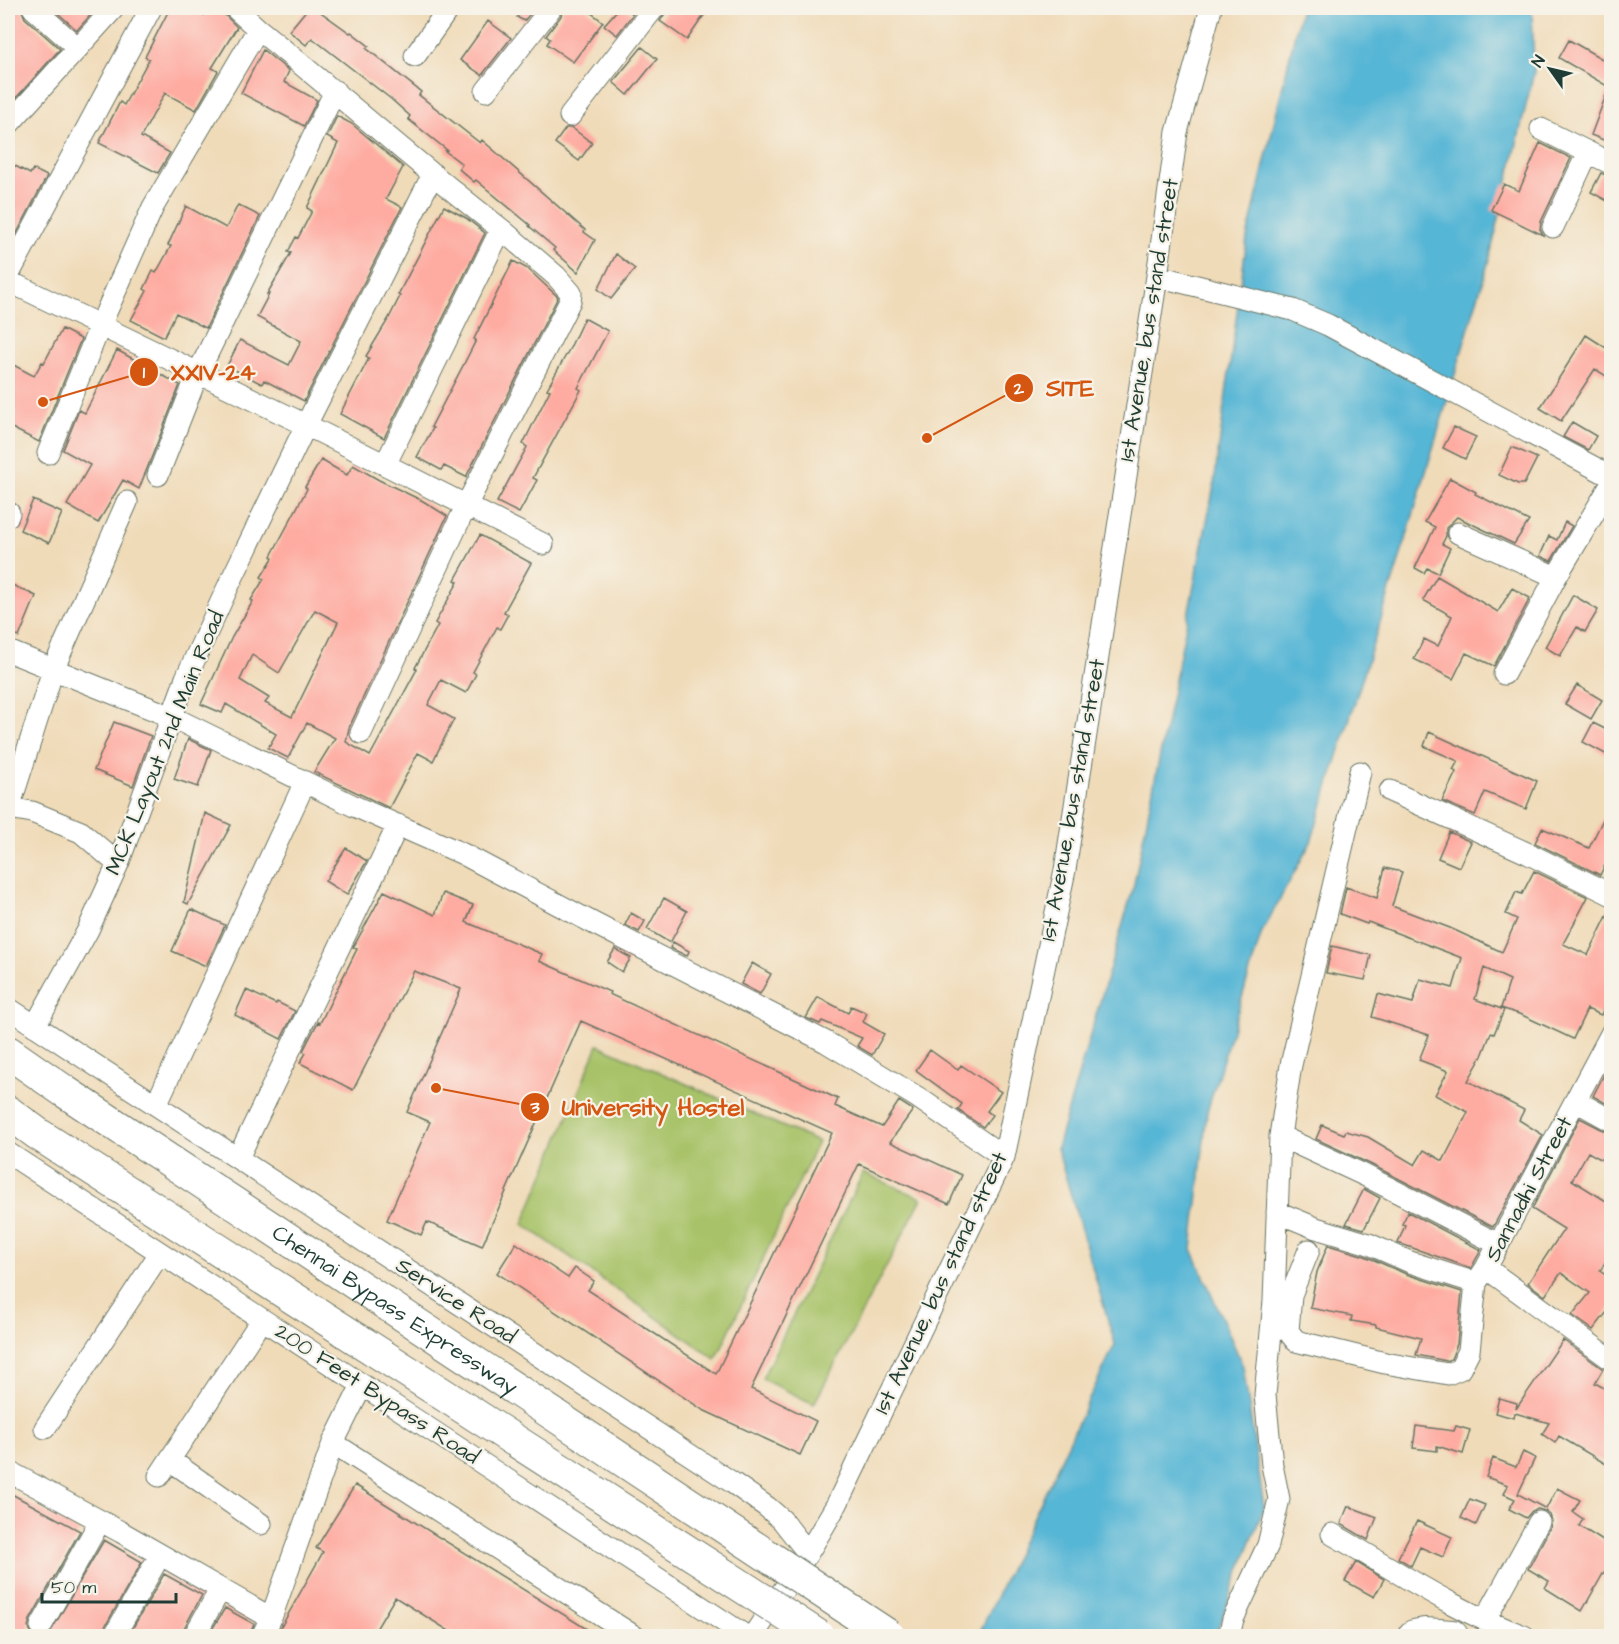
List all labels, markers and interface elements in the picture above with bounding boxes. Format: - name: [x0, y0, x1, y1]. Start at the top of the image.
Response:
- north arrow: [1520, 39, 1580, 99]
- text: N: [1526, 51, 1550, 71]
- street label: 1st Avenue, bus stand street: [1111, 176, 1187, 464]
- callout: XXIV-24: [129, 351, 268, 393]
- text: XXIV-24: [171, 356, 256, 390]
- text: 1: [143, 360, 146, 385]
- callout: SITE: [1004, 367, 1107, 409]
- text: SITE: [1045, 372, 1095, 406]
- text: 2: [1013, 376, 1025, 401]
- street label: MCK Layout 2nd Main Road: [98, 606, 233, 880]
- street label: 1st Avenue, bus stand street: [1033, 656, 1113, 944]
- callout: University Hostel: [520, 1086, 757, 1128]
- text: University Hostel: [562, 1091, 744, 1127]
- text: 3: [529, 1095, 540, 1120]
- street label: Sannadhi Street: [1478, 1111, 1580, 1267]
- street label: 1st Avenue, bus stand street: [866, 1147, 1016, 1419]
- street label: Chennai Bypass Expressway: [266, 1217, 524, 1403]
- street label: Service Road: [390, 1250, 522, 1352]
- street label: 200 Feet Bypass Road: [268, 1316, 485, 1473]
- scale bar: [42, 1566, 176, 1604]
- text: 50 m: [51, 1575, 96, 1600]

